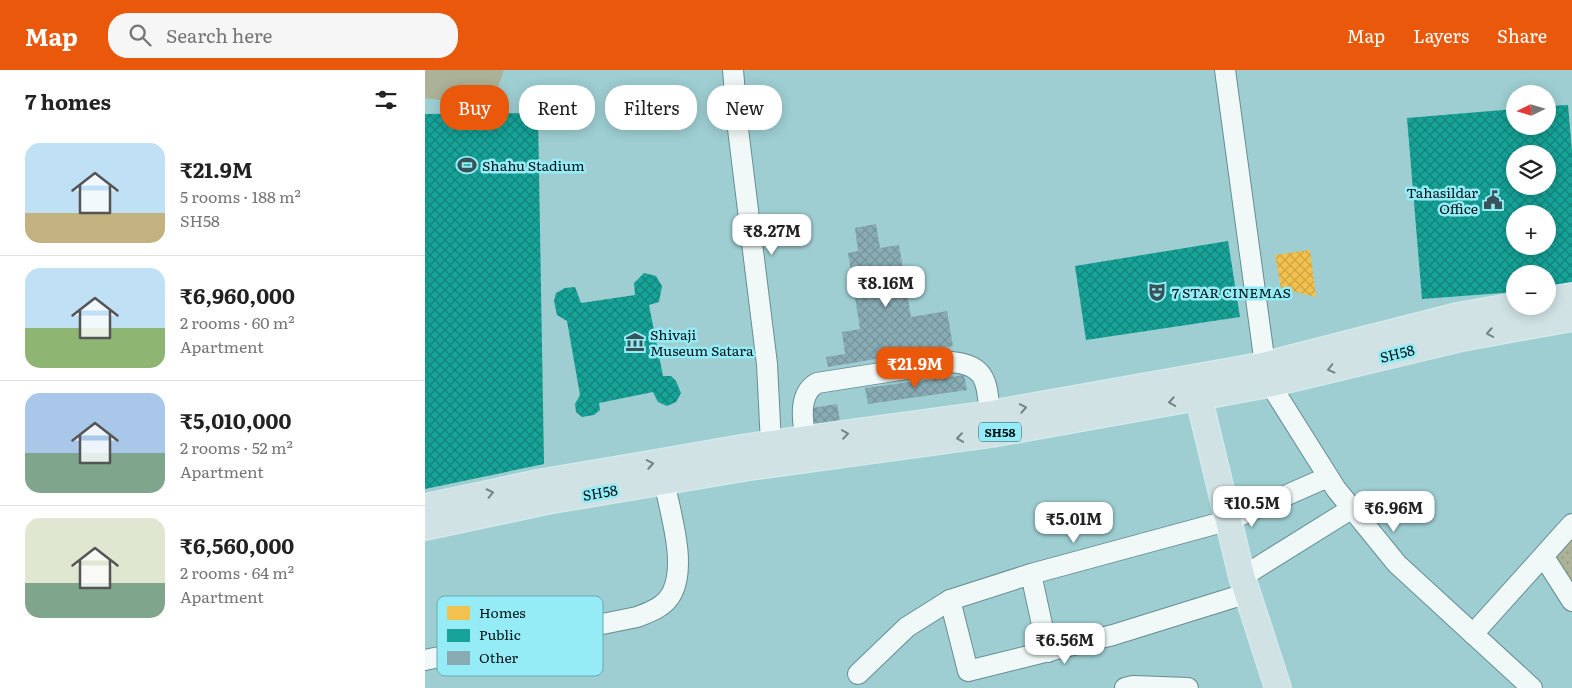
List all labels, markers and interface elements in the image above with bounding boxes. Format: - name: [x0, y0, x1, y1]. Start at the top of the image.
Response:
- search box: [108, 13, 458, 58]
- text: Map: [25, 18, 78, 53]
- icon: search: [126, 21, 154, 49]
- text: Search here: [166, 21, 272, 49]
- text: Map: [1347, 22, 1385, 49]
- text: Layers: [1413, 22, 1469, 49]
- text: Share: [1497, 22, 1547, 49]
- text: 7 homes: [25, 85, 111, 116]
- chip: Buy: [440, 85, 509, 130]
- chip: Rent: [519, 85, 595, 130]
- chip: Filters: [605, 85, 697, 130]
- chip: New: [707, 85, 782, 130]
- north arrow: [1506, 85, 1556, 135]
- map controls: [1506, 85, 1556, 315]
- icon: filters: [372, 86, 400, 114]
- button: layers: [1506, 145, 1556, 195]
- text: ₹21.9M: [180, 153, 253, 184]
- sports icon: Shahu Stadium: [456, 154, 478, 176]
- place label: Shahu Stadium: [482, 155, 585, 175]
- icon: home: [65, 163, 125, 223]
- place label: Tahasildar Office: [1406, 182, 1478, 218]
- text: 5 rooms · 188 m²: [180, 184, 301, 208]
- public building icon: Tahasildar Office: [1482, 189, 1504, 211]
- button: +: [1506, 205, 1556, 255]
- text: SH58: [180, 208, 220, 232]
- pin: ₹8.27M: [731, 214, 813, 256]
- text: ₹8.27M: [743, 218, 801, 242]
- button: −: [1506, 265, 1556, 315]
- pin: ₹8.16M: [845, 266, 927, 308]
- text: ₹8.16M: [858, 270, 914, 294]
- text: ₹6,960,000: [180, 279, 295, 310]
- theatre icon: 7 STAR CINEMAS: [1146, 281, 1168, 303]
- place label: 7 STAR CINEMAS: [1172, 282, 1291, 302]
- icon: home: [65, 288, 125, 348]
- text: 2 rooms · 60 m²: [180, 310, 295, 334]
- place label: Shivaji Museum Satara: [650, 324, 754, 360]
- one-way arrow: [1485, 327, 1494, 337]
- museum icon: Shivaji Museum Satara: [624, 331, 646, 353]
- text: Apartment: [180, 334, 264, 358]
- street label: SH58: [1378, 339, 1417, 367]
- pin: ₹21.9M: [874, 346, 956, 389]
- text: ₹21.9M: [887, 351, 943, 375]
- one-way arrow: [1327, 363, 1336, 374]
- one-way arrow: [1168, 396, 1176, 406]
- text: ₹5,010,000: [180, 404, 291, 435]
- one-way arrow: [1018, 404, 1027, 414]
- icon: home: [65, 413, 125, 473]
- road number: SH58: [979, 422, 1021, 442]
- one-way arrow: [841, 429, 849, 440]
- one-way arrow: [956, 432, 964, 443]
- text: 2 rooms · 52 m²: [180, 435, 293, 459]
- text: Apartment: [180, 459, 264, 483]
- one-way arrow: [645, 459, 654, 469]
- street label: SH58: [581, 479, 619, 505]
- pin: ₹10.5M: [1211, 486, 1293, 528]
- one-way arrow: [485, 488, 494, 499]
- text: ₹10.5M: [1224, 490, 1280, 514]
- pin: ₹6.96M: [1353, 490, 1435, 533]
- text: ₹6.96M: [1365, 495, 1423, 519]
- pin: ₹5.01M: [1033, 502, 1115, 544]
- text: ₹5.01M: [1046, 506, 1102, 530]
- text: ₹6,560,000: [180, 529, 294, 560]
- icon: home: [65, 538, 125, 598]
- text: 2 rooms · 64 m²: [180, 560, 294, 584]
- text: Apartment: [180, 584, 264, 608]
- legend: [437, 596, 603, 676]
- text: Homes: [479, 602, 526, 622]
- pin: ₹6.56M: [1024, 622, 1106, 665]
- text: Public: [479, 624, 521, 644]
- text: ₹6.56M: [1036, 627, 1094, 651]
- text: Other: [479, 647, 519, 667]

